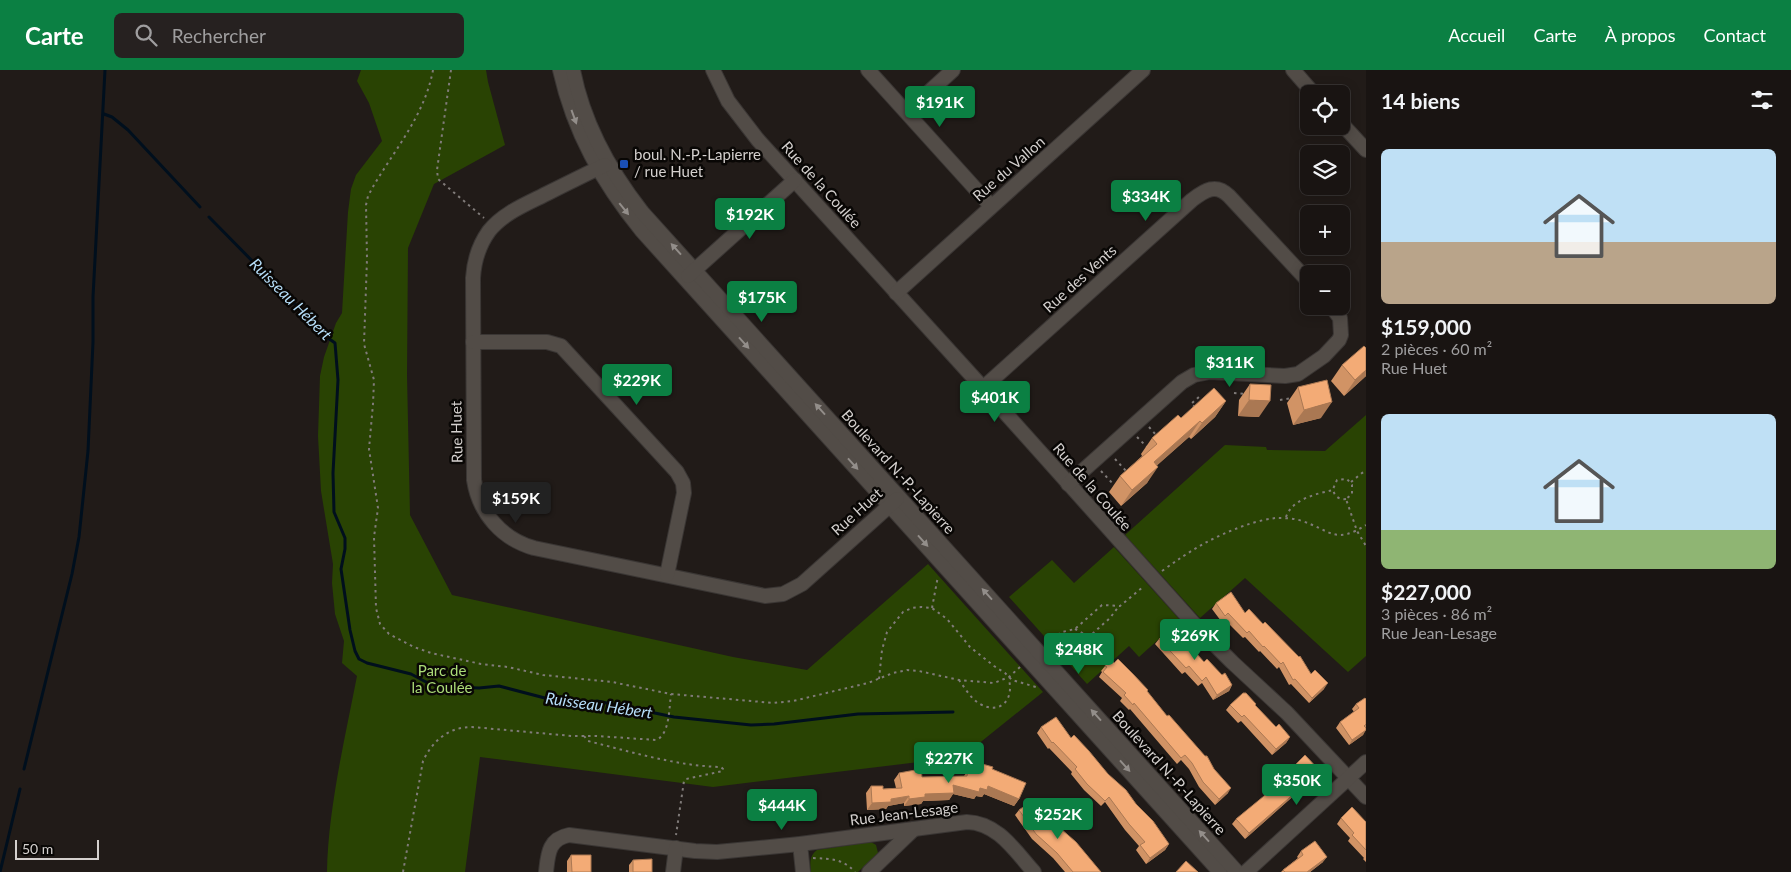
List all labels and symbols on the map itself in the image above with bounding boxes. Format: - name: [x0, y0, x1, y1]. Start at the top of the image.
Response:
- pin: $191K: [905, 85, 975, 128]
- one-way arrow: [571, 109, 578, 124]
- street label: Rue du Vallon: [969, 132, 1048, 204]
- street label: Rue de la Coulée: [778, 137, 865, 231]
- place label: boul. N.-P.-Lapierre / rue Huet: [634, 145, 761, 180]
- marker: boul. N.-P.-Lapierre / rue Huet: [618, 158, 630, 170]
- pin: $334K: [1111, 180, 1181, 222]
- pin: $192K: [715, 198, 785, 240]
- one-way arrow: [619, 202, 630, 215]
- street label: Rue des Vents: [1039, 241, 1120, 316]
- one-way arrow: [670, 244, 682, 256]
- water label: Ruisseau Hébert: [246, 254, 337, 344]
- pin: $175K: [727, 280, 797, 323]
- one-way arrow: [738, 337, 750, 349]
- pin: $311K: [1195, 346, 1265, 388]
- pin: $229K: [602, 364, 672, 406]
- pin: $401K: [960, 380, 1030, 423]
- street label: Rue Huet: [446, 400, 466, 463]
- one-way arrow: [814, 403, 826, 415]
- street label: Boulevard N.-P.-Lapierre: [838, 405, 959, 537]
- street label: Rue de la Coulée: [1050, 439, 1136, 534]
- one-way arrow: [847, 457, 859, 469]
- pin: $159K: [481, 482, 551, 524]
- street label: Rue Huet: [827, 483, 886, 539]
- one-way arrow: [917, 535, 928, 548]
- one-way arrow: [981, 589, 993, 601]
- pin: $269K: [1160, 618, 1230, 661]
- pin: $248K: [1044, 632, 1114, 675]
- park label: Parc de la Coulée: [412, 661, 473, 696]
- water label: Ruisseau Hébert: [544, 688, 654, 721]
- street label: Boulevard N.-P.-Lapierre: [1109, 706, 1230, 838]
- one-way arrow: [1090, 710, 1102, 722]
- pin: $227K: [914, 742, 984, 784]
- one-way arrow: [1119, 760, 1131, 772]
- pin: $350K: [1262, 764, 1332, 806]
- pin: $444K: [747, 788, 817, 831]
- street label: Rue Jean-Lesage: [849, 797, 959, 829]
- pin: $252K: [1023, 798, 1093, 840]
- one-way arrow: [1199, 829, 1210, 842]
- scale bar: [15, 837, 99, 860]

